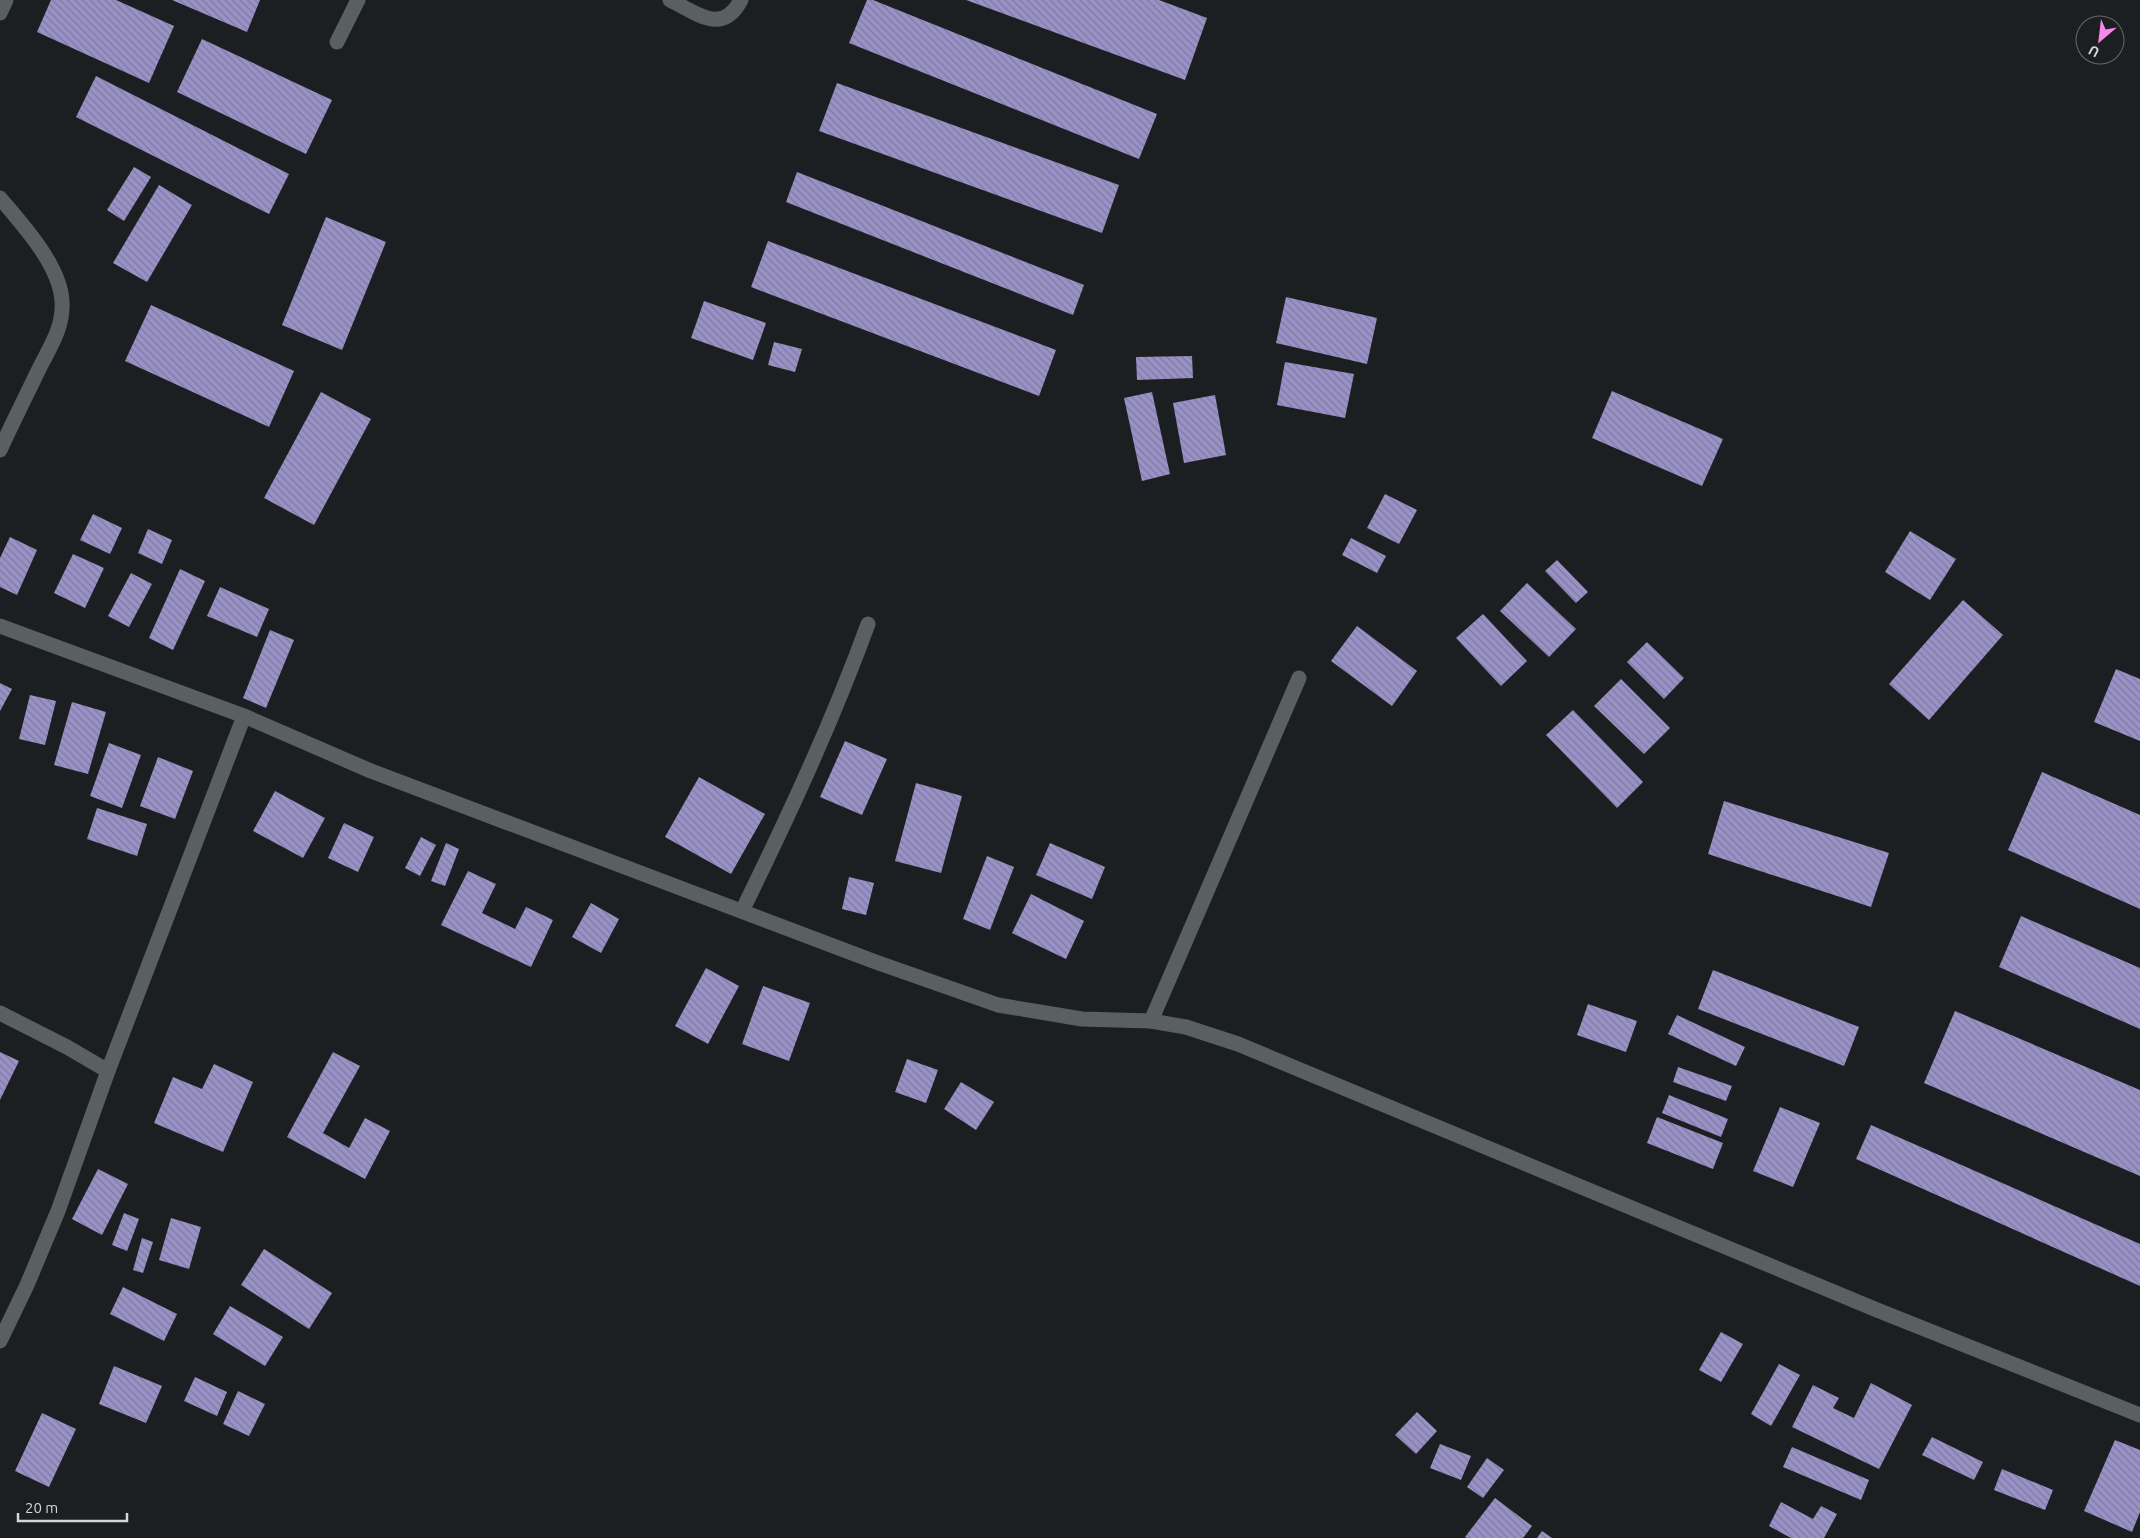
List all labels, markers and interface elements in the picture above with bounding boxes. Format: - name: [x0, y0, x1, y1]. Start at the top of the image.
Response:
- north arrow: [2075, 15, 2125, 65]
- text: U: [2086, 42, 2102, 61]
- scale bar: [18, 1490, 126, 1522]
- text: 20 m: [25, 1499, 58, 1516]

